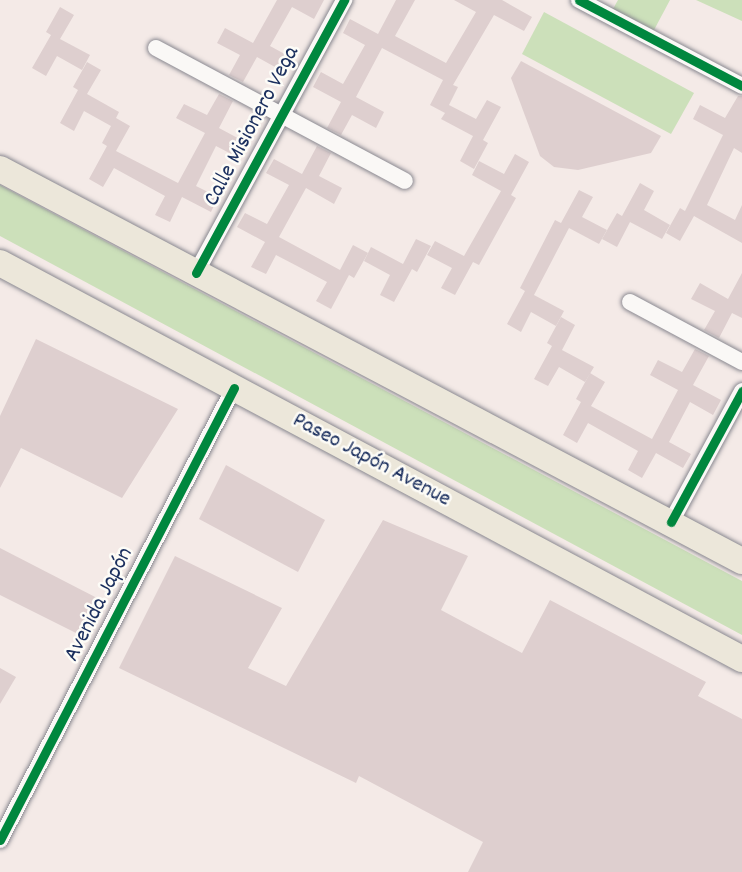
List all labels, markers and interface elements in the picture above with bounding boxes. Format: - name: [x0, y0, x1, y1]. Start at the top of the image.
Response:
- street label: Calle Misionero Vega: [199, 42, 307, 212]
- street label: Paseo Japón Avenue: [287, 408, 455, 514]
- street label: Avenida Japón: [59, 543, 141, 667]

